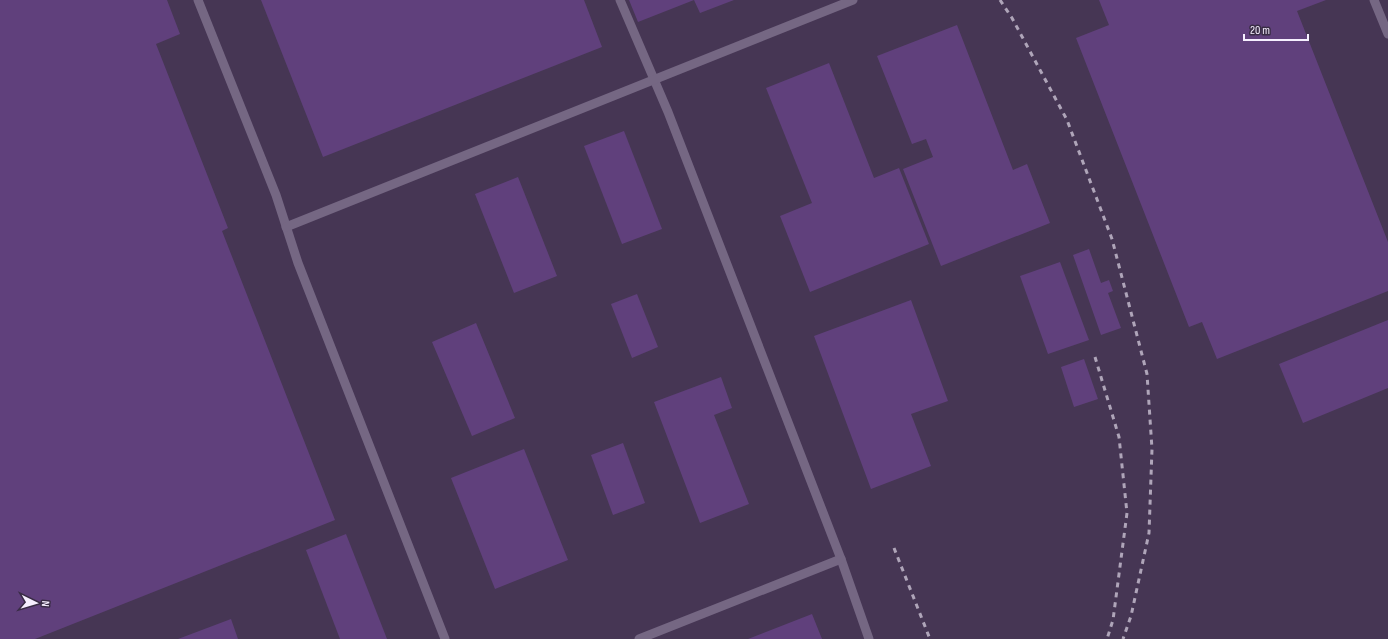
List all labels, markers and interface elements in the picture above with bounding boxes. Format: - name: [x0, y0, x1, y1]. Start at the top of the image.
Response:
- scale bar: [1244, 16, 1308, 42]
- text: 20 m: [1250, 23, 1270, 38]
- north arrow: [16, 583, 56, 623]
- text: N: [39, 600, 52, 607]

